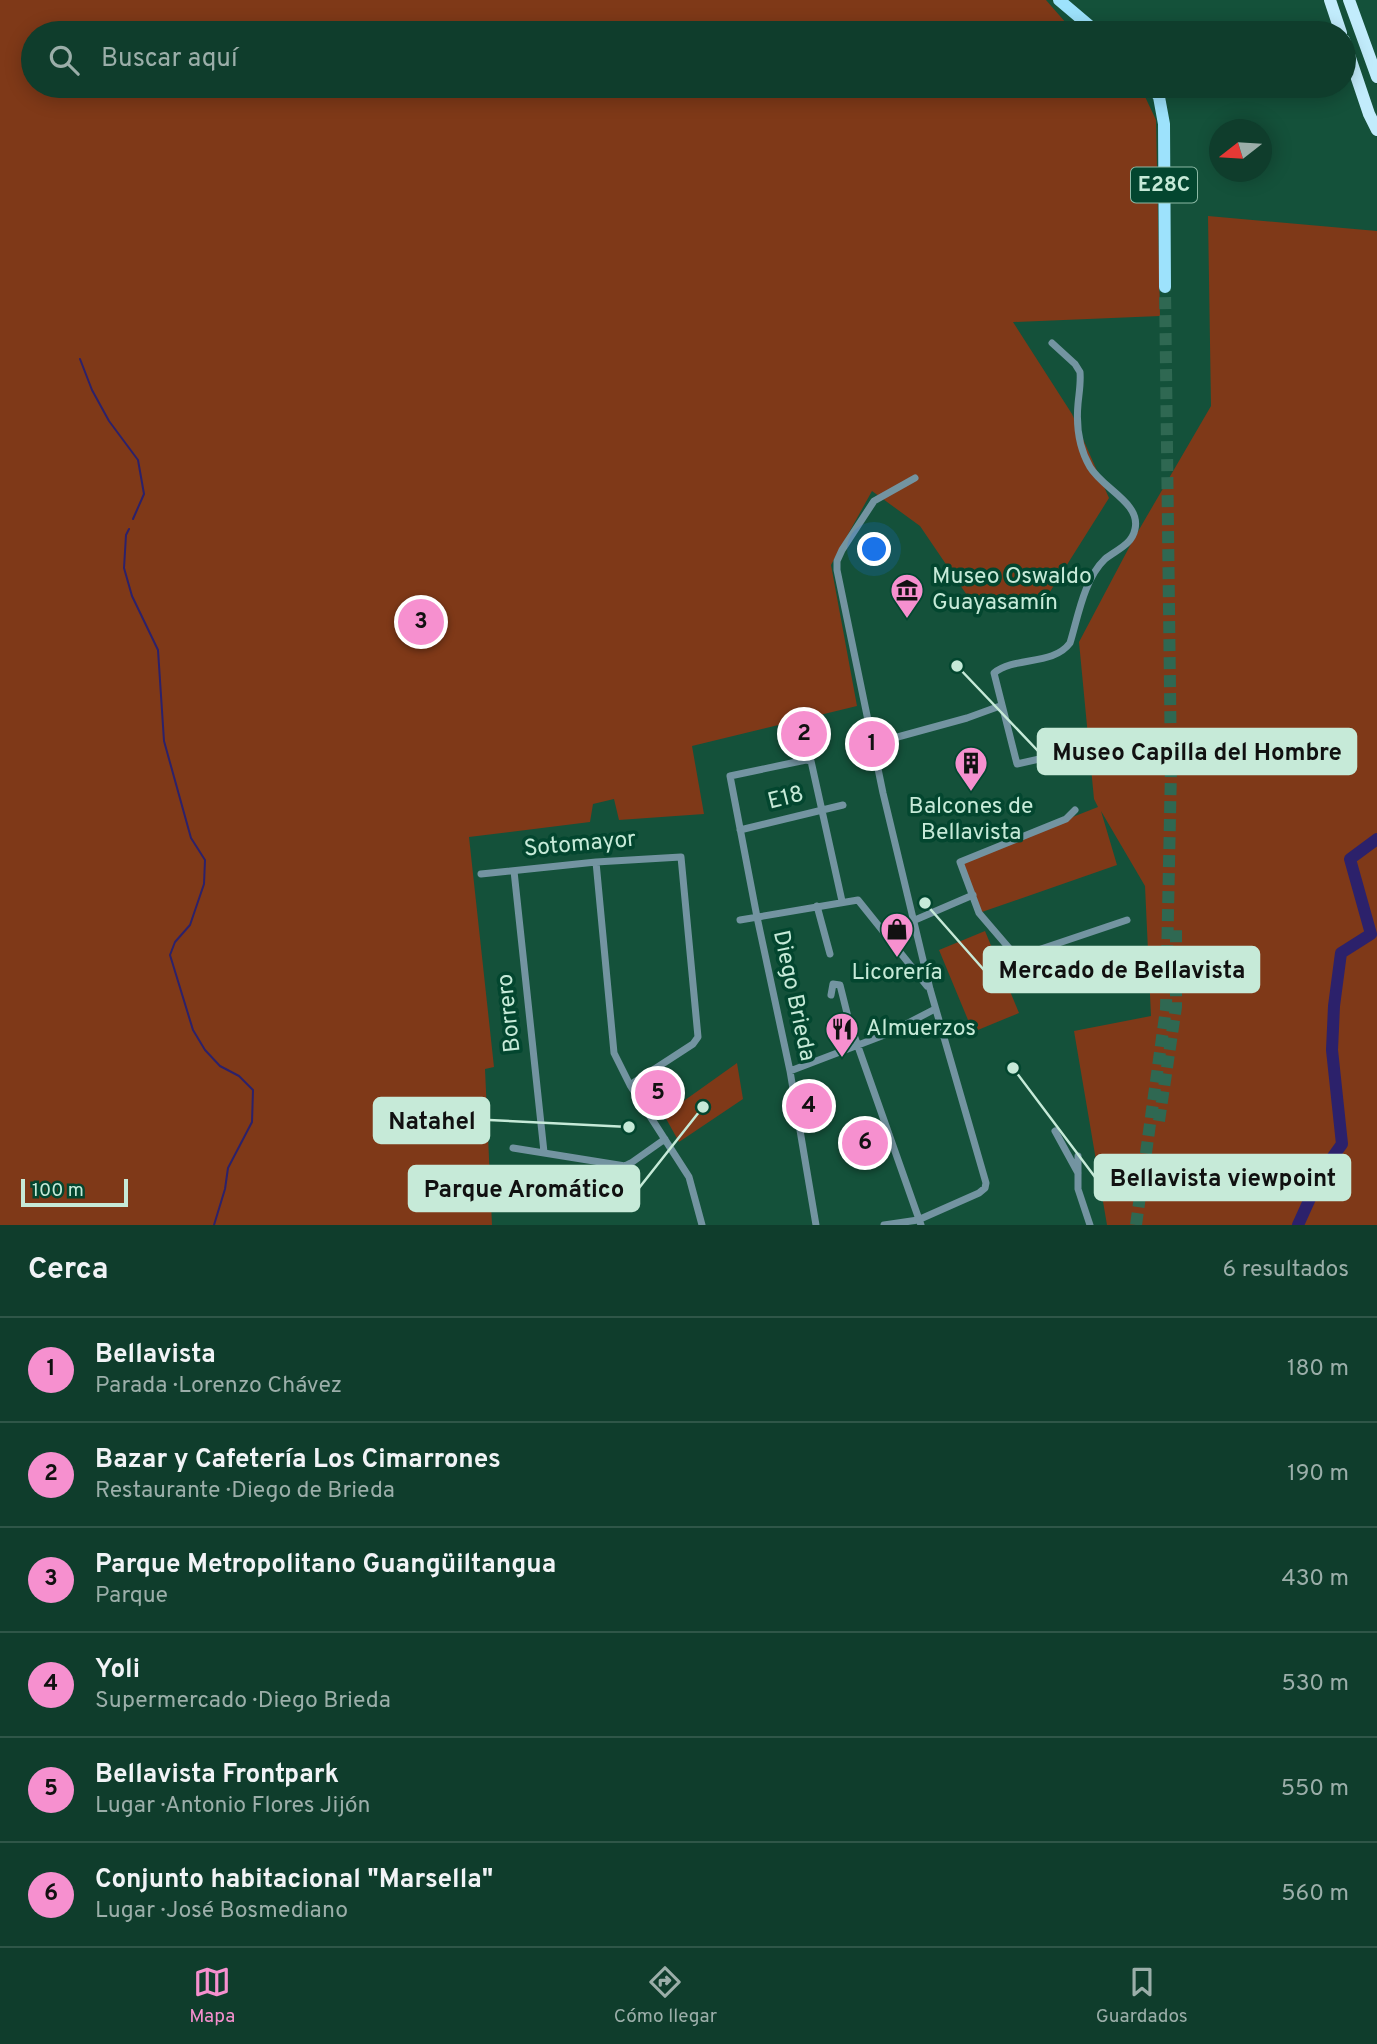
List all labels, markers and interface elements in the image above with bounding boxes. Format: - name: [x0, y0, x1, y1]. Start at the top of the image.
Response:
- search box: [21, 21, 1356, 98]
- icon: search: [45, 41, 83, 79]
- text: Buscar aquí: [101, 43, 238, 76]
- north arrow: [1209, 119, 1272, 182]
- road number: E28C: [1131, 168, 1197, 202]
- your location: [857, 532, 891, 566]
- place label: Museo Oswaldo Guayasamín: [932, 563, 1092, 618]
- museum icon: Museo Oswaldo Guayasamín: [888, 571, 926, 620]
- pin: 3: [398, 596, 444, 648]
- pin: 2: [781, 708, 827, 760]
- pin: 1: [849, 718, 895, 770]
- callout: Museo Capilla del Hombre: [1038, 729, 1356, 774]
- text: Museo Capilla del Hombre: [1052, 739, 1342, 769]
- building icon: Balcones de Bellavista: [952, 744, 990, 793]
- street label: E18: [765, 781, 807, 817]
- place label: Balcones de Bellavista: [909, 793, 1033, 848]
- street label: Sotomayor: [523, 826, 637, 864]
- shop icon: Licorería: [878, 910, 916, 959]
- street label: Diego Brieda: [765, 928, 821, 1064]
- callout: Mercado de Bellavista: [984, 947, 1259, 992]
- text: Mercado de Bellavista: [999, 957, 1245, 987]
- place label: Licorería: [852, 959, 942, 988]
- street label: Borrero: [491, 972, 529, 1054]
- restaurant icon: Almuerzos: [823, 1010, 861, 1059]
- place label: Almuerzos: [866, 1015, 976, 1044]
- pin: 5: [635, 1067, 681, 1119]
- pin: 4: [786, 1080, 832, 1132]
- callout: Natahel: [374, 1098, 489, 1143]
- text: Natahel: [388, 1108, 476, 1138]
- pin: 6: [842, 1117, 888, 1169]
- callout: Bellavista viewpoint: [1095, 1155, 1350, 1200]
- text: Bellavista viewpoint: [1110, 1165, 1336, 1195]
- callout: Parque Aromático: [409, 1166, 639, 1211]
- scale bar: [21, 1176, 128, 1208]
- text: Parque Aromático: [424, 1176, 624, 1206]
- text: 100 m: [32, 1179, 84, 1203]
- text: Cerca: [28, 1252, 108, 1289]
- text: 6 resultados: [1223, 1256, 1349, 1285]
- text: Bellavista: [95, 1339, 216, 1372]
- text: 1: [46, 1355, 56, 1384]
- text: 180 m: [1287, 1355, 1349, 1384]
- text: Parada · Lorenzo Chávez: [95, 1372, 342, 1401]
- text: Bazar y Cafetería Los Cimarrones: [95, 1444, 501, 1477]
- text: 2: [44, 1460, 58, 1489]
- text: 190 m: [1287, 1460, 1349, 1489]
- text: Restaurante · Diego de Brieda: [95, 1477, 395, 1506]
- text: Parque Metropolitano Guangüiltangua: [95, 1549, 556, 1582]
- text: 3: [44, 1565, 58, 1594]
- text: 430 m: [1281, 1565, 1349, 1594]
- text: Parque: [95, 1582, 168, 1611]
- text: Yoli: [95, 1654, 140, 1687]
- text: 4: [44, 1670, 58, 1699]
- text: 530 m: [1281, 1670, 1349, 1699]
- text: Supermercado · Diego Brieda: [95, 1687, 391, 1716]
- text: Bellavista Frontpark: [95, 1759, 339, 1792]
- text: 5: [44, 1775, 58, 1804]
- text: 550 m: [1281, 1775, 1349, 1804]
- text: Lugar · Antonio Flores Jijón: [95, 1792, 371, 1821]
- text: Conjunto habitacional "Marsella": [95, 1864, 493, 1897]
- text: 6: [44, 1880, 58, 1909]
- text: 560 m: [1281, 1880, 1349, 1909]
- text: Lugar · José Bosmediano: [95, 1897, 348, 1926]
- tab: Mapa: [189, 1963, 235, 2029]
- tab: Cómo llegar: [614, 1963, 717, 2029]
- tab: Guardados: [1096, 1963, 1188, 2029]

